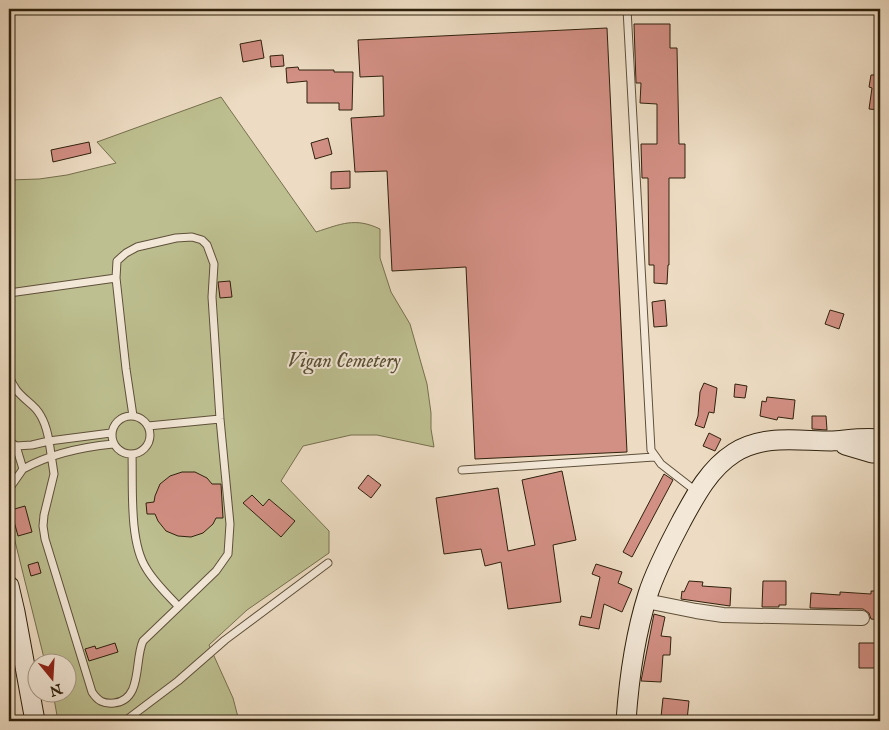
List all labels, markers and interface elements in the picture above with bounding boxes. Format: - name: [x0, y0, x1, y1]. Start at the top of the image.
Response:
- park label: Vigan Cemetery: [287, 349, 401, 375]
- north arrow: [28, 652, 78, 702]
- text: N: [47, 679, 65, 700]

